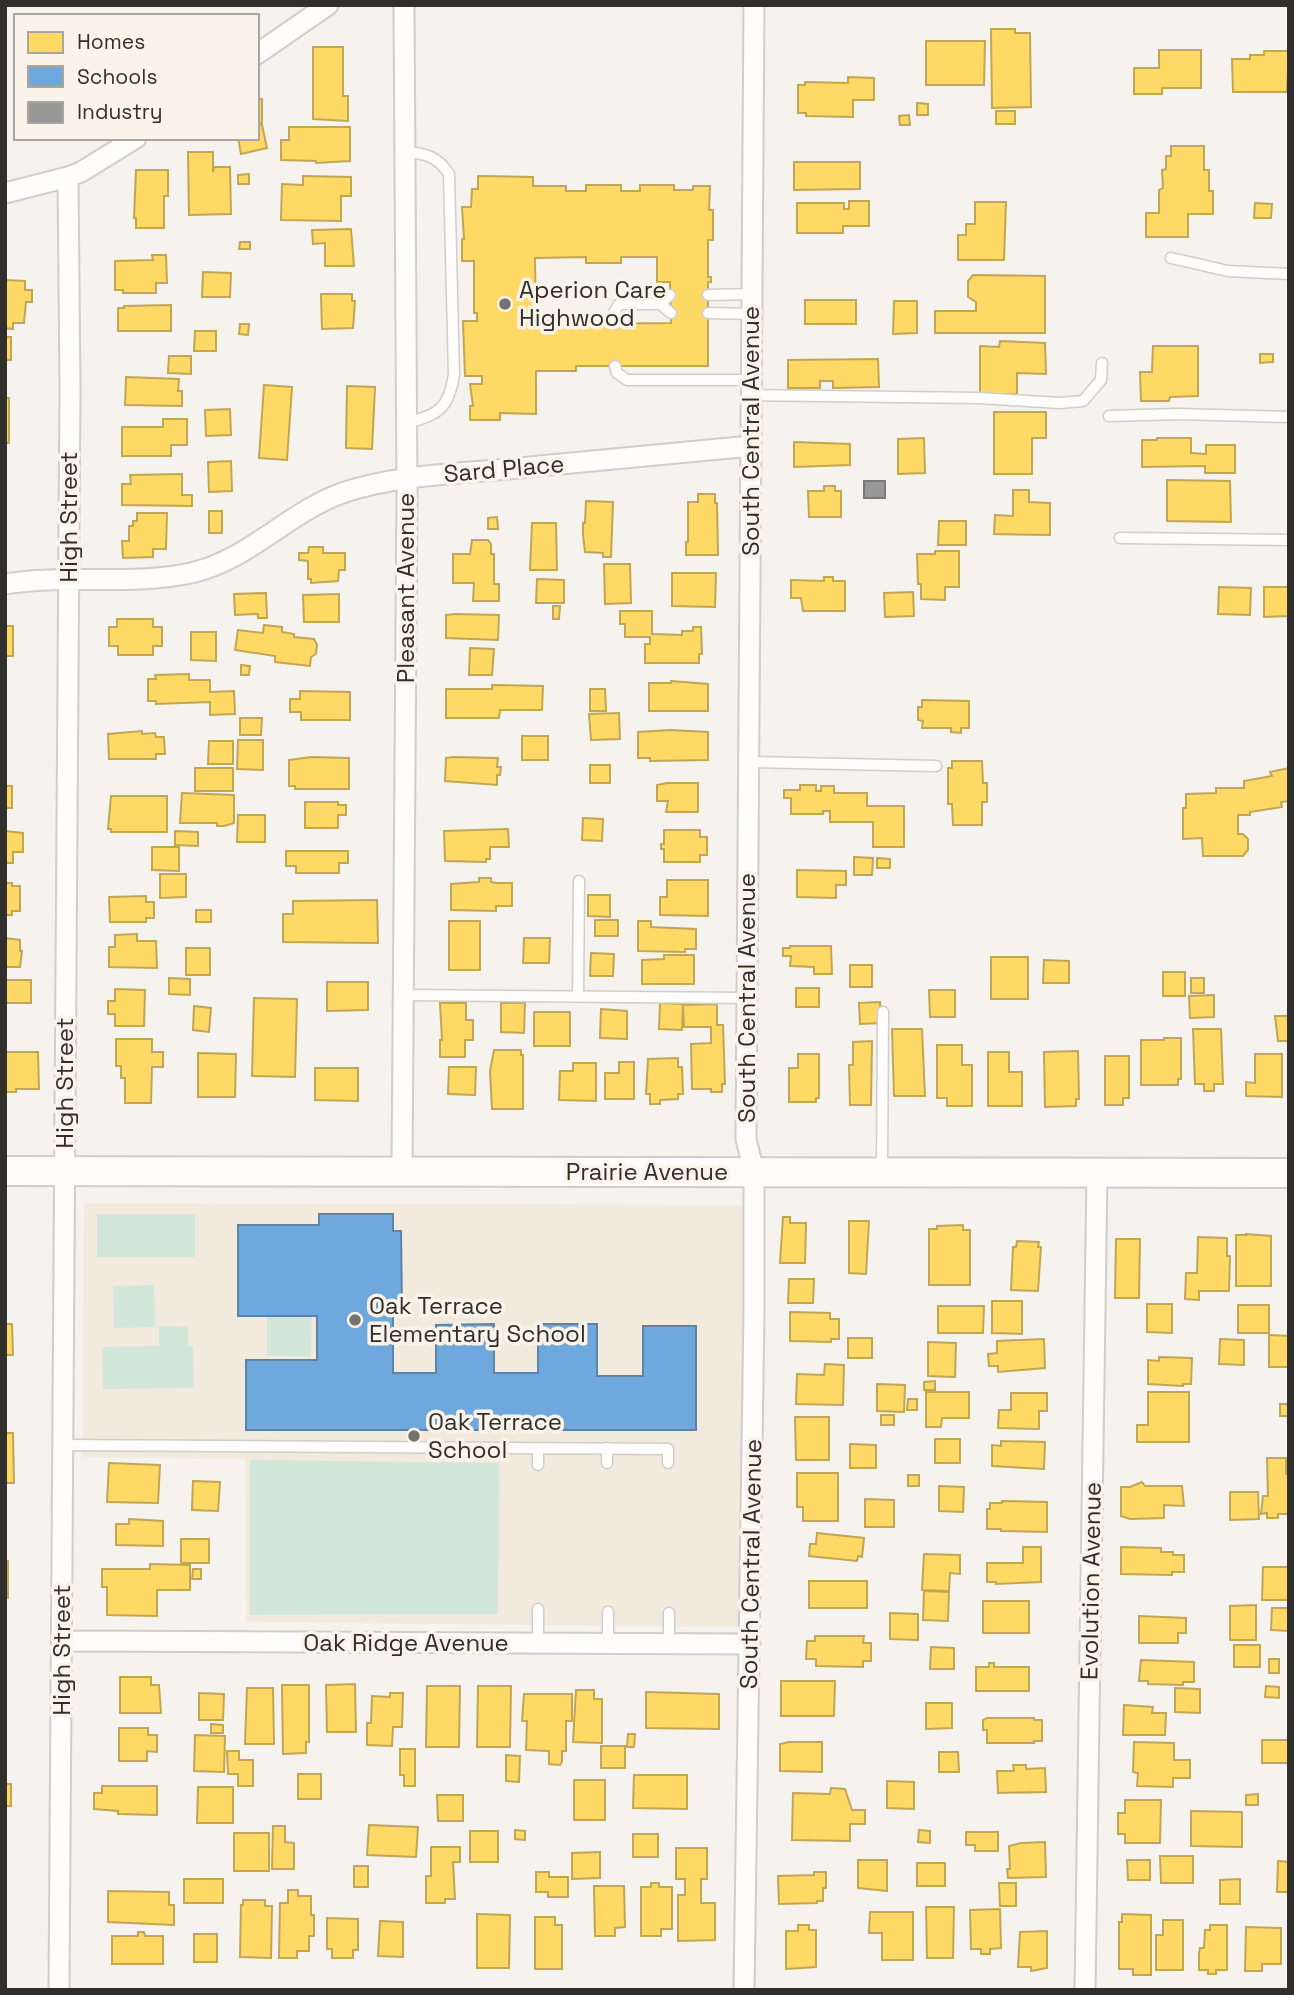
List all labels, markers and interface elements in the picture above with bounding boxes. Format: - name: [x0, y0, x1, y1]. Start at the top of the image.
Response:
- legend: [14, 14, 259, 140]
- text: Homes: [77, 28, 145, 55]
- text: Schools: [77, 63, 157, 90]
- text: Industry: [77, 98, 163, 125]
- place label: Aperion Care Highwood: [519, 274, 666, 333]
- marker: Aperion Care Highwood: [497, 296, 513, 312]
- street label: South Central Avenue: [735, 306, 766, 556]
- street label: Sard Place: [442, 448, 566, 489]
- street label: High Street: [53, 451, 84, 583]
- street label: Pleasant Avenue: [390, 493, 421, 683]
- street label: South Central Avenue: [731, 873, 762, 1123]
- street label: High Street: [49, 1017, 80, 1149]
- street label: Prairie Avenue: [566, 1156, 728, 1187]
- place label: Oak Terrace Elementary School: [369, 1290, 586, 1349]
- marker: Oak Terrace Elementary School: [347, 1312, 363, 1328]
- place label: Oak Terrace School: [428, 1406, 562, 1465]
- marker: Oak Terrace School: [406, 1428, 422, 1444]
- street label: South Central Avenue: [733, 1439, 768, 1689]
- street label: Evolution Avenue: [1073, 1482, 1108, 1680]
- street label: High Street: [46, 1584, 77, 1716]
- street label: Oak Ridge Avenue: [303, 1627, 509, 1658]

